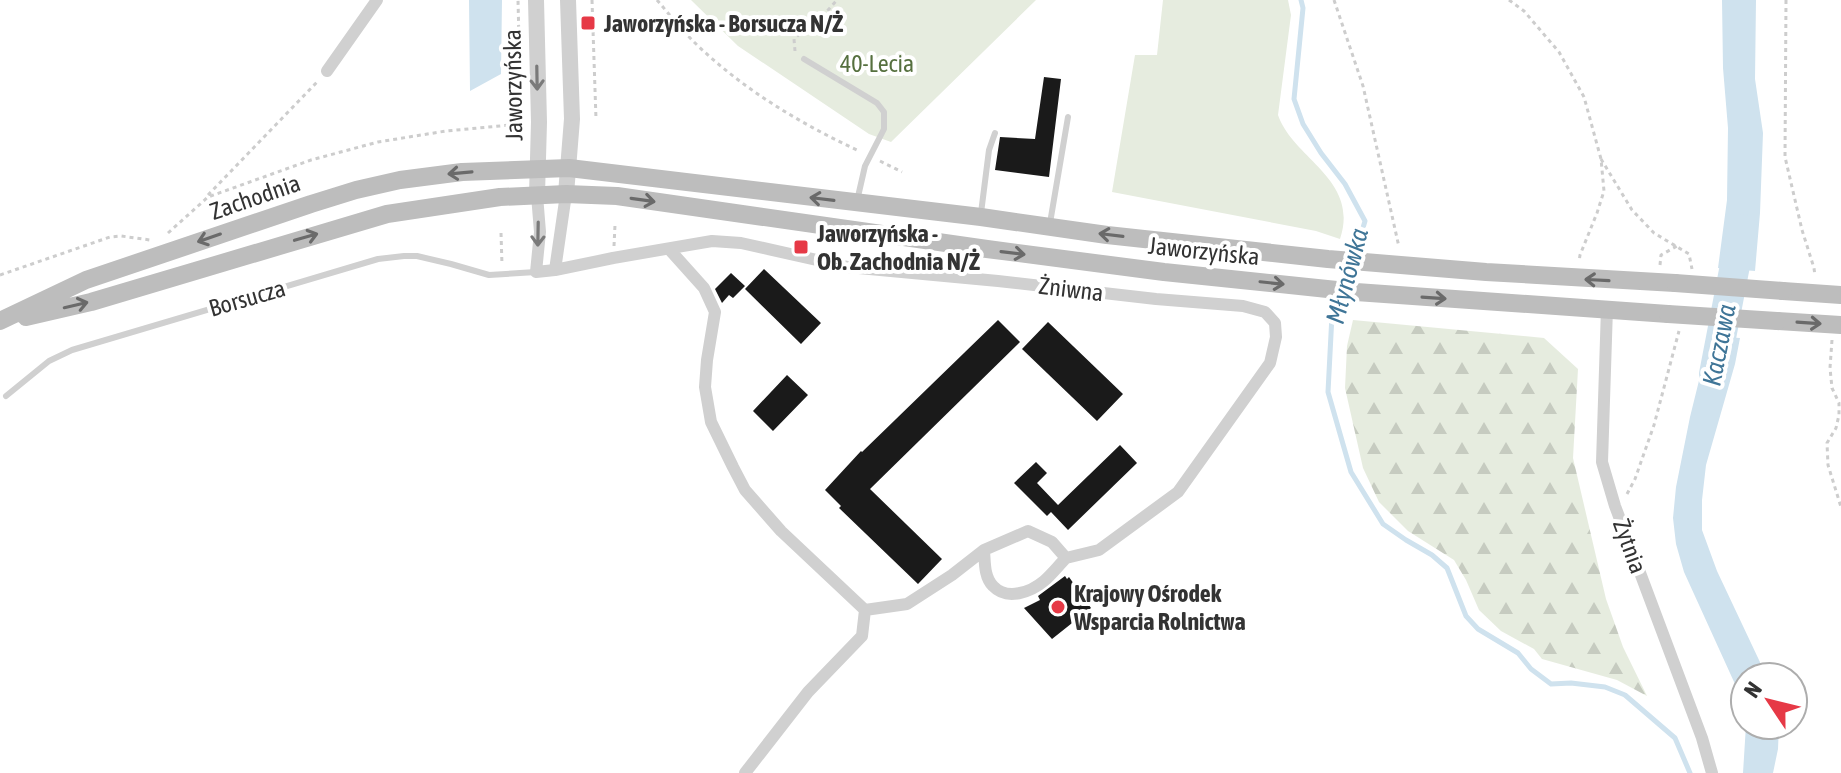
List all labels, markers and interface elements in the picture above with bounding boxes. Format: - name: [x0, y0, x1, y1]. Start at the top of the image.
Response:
- place label: Jaworzyńska - Borsucza N/Ż: [603, 10, 843, 37]
- marker: Jaworzyńska - Borsucza N/Ż: [579, 14, 597, 32]
- street label: Jaworzyńska: [499, 29, 527, 141]
- park label: 40-Lecia: [840, 50, 914, 77]
- one-way arrow: [530, 64, 545, 91]
- one-way arrow: [447, 166, 474, 181]
- street label: Zachodnia: [206, 169, 304, 225]
- one-way arrow: [810, 191, 836, 206]
- one-way arrow: [630, 193, 656, 208]
- one-way arrow: [531, 220, 546, 246]
- place label: Jaworzyńska - Ob. Zachodnia N/Ż: [816, 220, 980, 275]
- water label: Młynówka: [1320, 225, 1374, 327]
- one-way arrow: [1098, 228, 1125, 243]
- one-way arrow: [292, 229, 318, 244]
- one-way arrow: [197, 232, 222, 247]
- street label: Jaworzyńska: [1147, 232, 1261, 270]
- marker: Jaworzyńska - Ob. Zachodnia N/Ż: [792, 238, 810, 256]
- one-way arrow: [999, 245, 1026, 260]
- street label: Żniwna: [1037, 272, 1105, 306]
- one-way arrow: [1584, 272, 1611, 287]
- street label: Borsucza: [206, 274, 288, 322]
- one-way arrow: [1258, 275, 1284, 290]
- one-way arrow: [1420, 291, 1447, 306]
- one-way arrow: [63, 297, 88, 312]
- water label: Kaczawa: [1696, 302, 1742, 388]
- one-way arrow: [1795, 316, 1822, 331]
- street label: Żytnia: [1608, 515, 1652, 577]
- place label: Krajowy Ośrodek Wsparcia Rolnictwa: [1073, 580, 1246, 635]
- marker: Krajowy Ośrodek Wsparcia Rolnictwa: [1049, 598, 1067, 616]
- north arrow: [1729, 661, 1809, 741]
- text: N: [1738, 677, 1767, 702]

